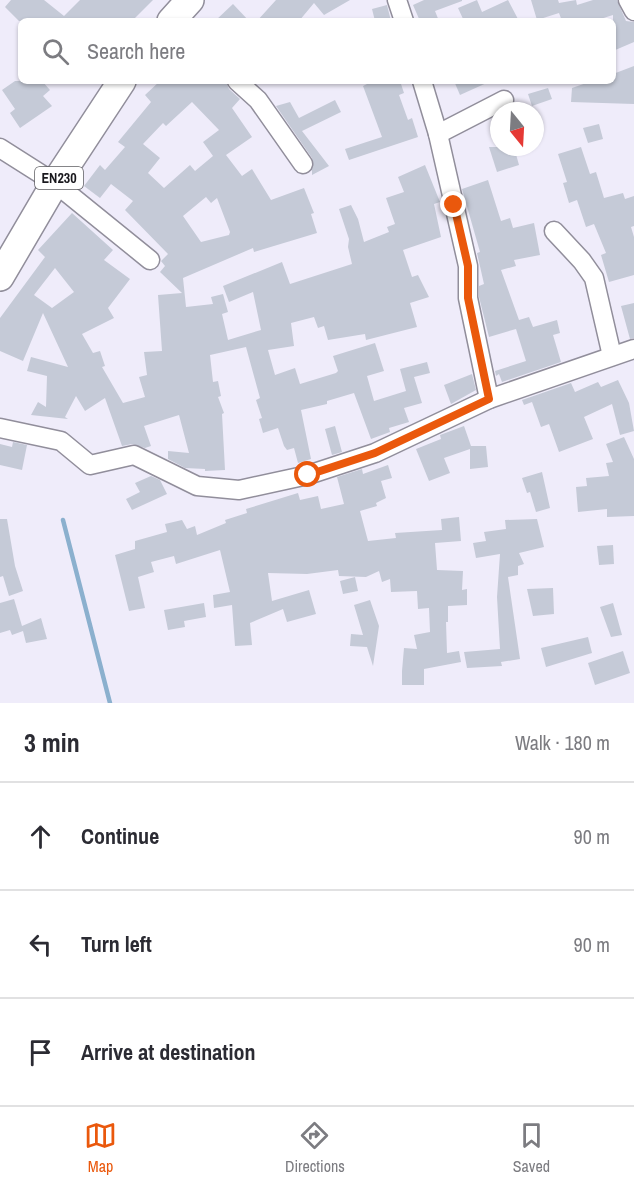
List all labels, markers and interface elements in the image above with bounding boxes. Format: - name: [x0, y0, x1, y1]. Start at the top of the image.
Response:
- search box: [18, 18, 616, 84]
- icon: search: [39, 35, 72, 68]
- text: Search here: [87, 36, 185, 66]
- north arrow: [490, 102, 544, 156]
- road number: EN230: [35, 167, 83, 189]
- route end: [440, 191, 466, 217]
- route start: [294, 461, 320, 487]
- text: 3 min: [24, 725, 80, 760]
- text: Walk · 180 m: [515, 729, 610, 756]
- icon: ahead: [24, 820, 57, 853]
- text: Continue: [81, 821, 159, 851]
- text: 90 m: [574, 823, 610, 850]
- icon: left: [24, 928, 57, 961]
- text: Turn left: [81, 929, 152, 959]
- text: 90 m: [574, 931, 610, 958]
- icon: arrive: [24, 1036, 57, 1069]
- text: Arrive at destination: [81, 1037, 255, 1067]
- tab: Map: [84, 1119, 117, 1177]
- tab: Directions: [285, 1119, 345, 1177]
- tab: Saved: [513, 1119, 550, 1177]

